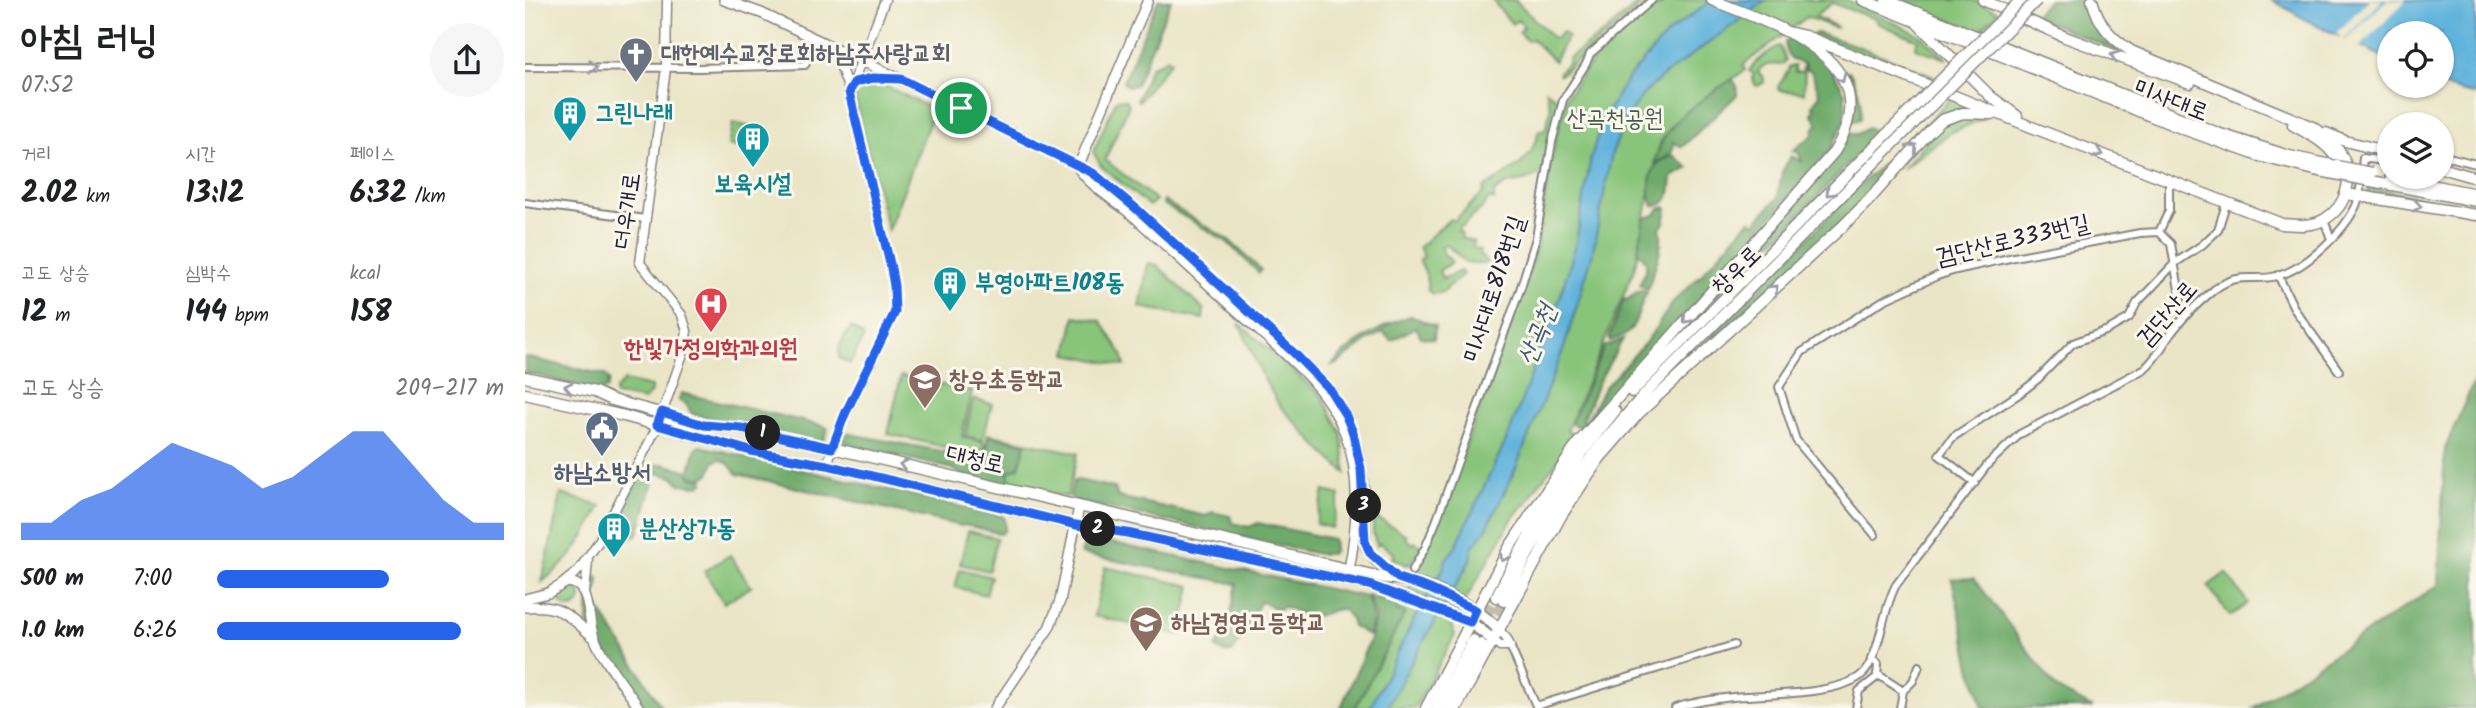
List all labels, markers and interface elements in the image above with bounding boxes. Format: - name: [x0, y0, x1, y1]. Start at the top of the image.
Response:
- text: 아침 러닝: [21, 12, 158, 72]
- map controls: [2377, 21, 2454, 189]
- button: locate: [2377, 21, 2454, 98]
- button: share: [430, 23, 504, 97]
- church icon: 대한예수교장로회하남주사랑교회: [617, 35, 655, 84]
- place label: 대한예수교장로회하남주사랑교회: [661, 35, 951, 74]
- one-way arrow: [2110, 50, 2122, 64]
- one-way arrow: [588, 59, 599, 75]
- text: 07:52: [21, 68, 74, 104]
- street label: 미사대로: [2128, 69, 2214, 133]
- one-way arrow: [1833, 71, 1847, 83]
- pin: [931, 78, 991, 138]
- icon: arrive: [942, 89, 980, 127]
- building icon: 그린나래: [551, 94, 589, 143]
- place label: 그린나래: [595, 94, 672, 133]
- park label: 산곡천공원: [1567, 100, 1663, 139]
- button: layers: [2377, 112, 2454, 189]
- building icon: 보육시설: [734, 120, 772, 169]
- text: 거리: [21, 140, 52, 170]
- text: 시간: [185, 140, 216, 170]
- text: 페이스: [350, 140, 396, 170]
- one-way arrow: [1905, 143, 1918, 156]
- one-way arrow: [2091, 145, 2103, 159]
- place label: 보육시설: [714, 165, 792, 204]
- text: 2.02: [21, 170, 78, 218]
- text: 13:12: [185, 170, 245, 218]
- text: 6:32: [350, 170, 407, 218]
- street label: 더우개로: [603, 170, 653, 252]
- text: km: [78, 182, 110, 212]
- text: /km: [407, 182, 446, 212]
- one-way arrow: [1825, 183, 1838, 196]
- one-way arrow: [2411, 198, 2423, 213]
- street label: 검단산로333번길: [1932, 204, 2094, 278]
- street label: 미사대로818번길: [1453, 211, 1537, 367]
- street label: 창우로: [1703, 237, 1771, 305]
- text: 고도 상승: [21, 259, 90, 289]
- text: 심박수: [185, 259, 231, 289]
- text: kcal: [350, 259, 381, 289]
- building icon: 부영아파트108동: [931, 264, 969, 313]
- place label: 부영아파트108동: [975, 264, 1125, 303]
- street label: 검단산로: [2128, 272, 2208, 356]
- hospital icon: 한빛가정의학과의원: [692, 285, 730, 334]
- one-way arrow: [1766, 285, 1779, 297]
- text: 12: [21, 289, 48, 337]
- text: 144: [185, 289, 227, 337]
- text: 158: [350, 289, 392, 337]
- water label: 산곡천: [1507, 295, 1570, 372]
- text: m: [48, 301, 70, 331]
- text: bpm: [227, 301, 269, 331]
- one-way arrow: [1683, 311, 1695, 324]
- place label: 한빛가정의학과의원: [623, 330, 798, 369]
- school or university icon: 창우초등학교: [906, 361, 944, 410]
- place label: 창우초등학교: [949, 361, 1065, 400]
- text: 고도 상승: [21, 371, 104, 407]
- text: 209–217 m: [395, 371, 504, 407]
- one-way arrow: [563, 380, 575, 395]
- public building icon: 하남소방서: [583, 409, 621, 458]
- pin: 1: [745, 416, 781, 450]
- text: 1: [760, 417, 765, 447]
- street label: 대청로: [942, 434, 1008, 486]
- place label: 하남소방서: [554, 454, 650, 493]
- one-way arrow: [898, 459, 910, 473]
- pin: 3: [1347, 489, 1381, 524]
- text: 3: [1358, 490, 1369, 520]
- building icon: 분산상가동: [595, 510, 633, 559]
- place label: 분산상가동: [639, 510, 736, 549]
- pin: 2: [1081, 512, 1115, 546]
- text: 2: [1092, 513, 1103, 543]
- one-way arrow: [1499, 550, 1512, 562]
- text: 500 m: [21, 561, 84, 597]
- text: 7:00: [133, 561, 172, 597]
- school or university icon: 하남경영고등학교: [1127, 604, 1165, 653]
- place label: 하남경영고등학교: [1171, 604, 1326, 643]
- text: 1.0 km: [21, 613, 84, 649]
- text: 6:26: [133, 613, 178, 649]

